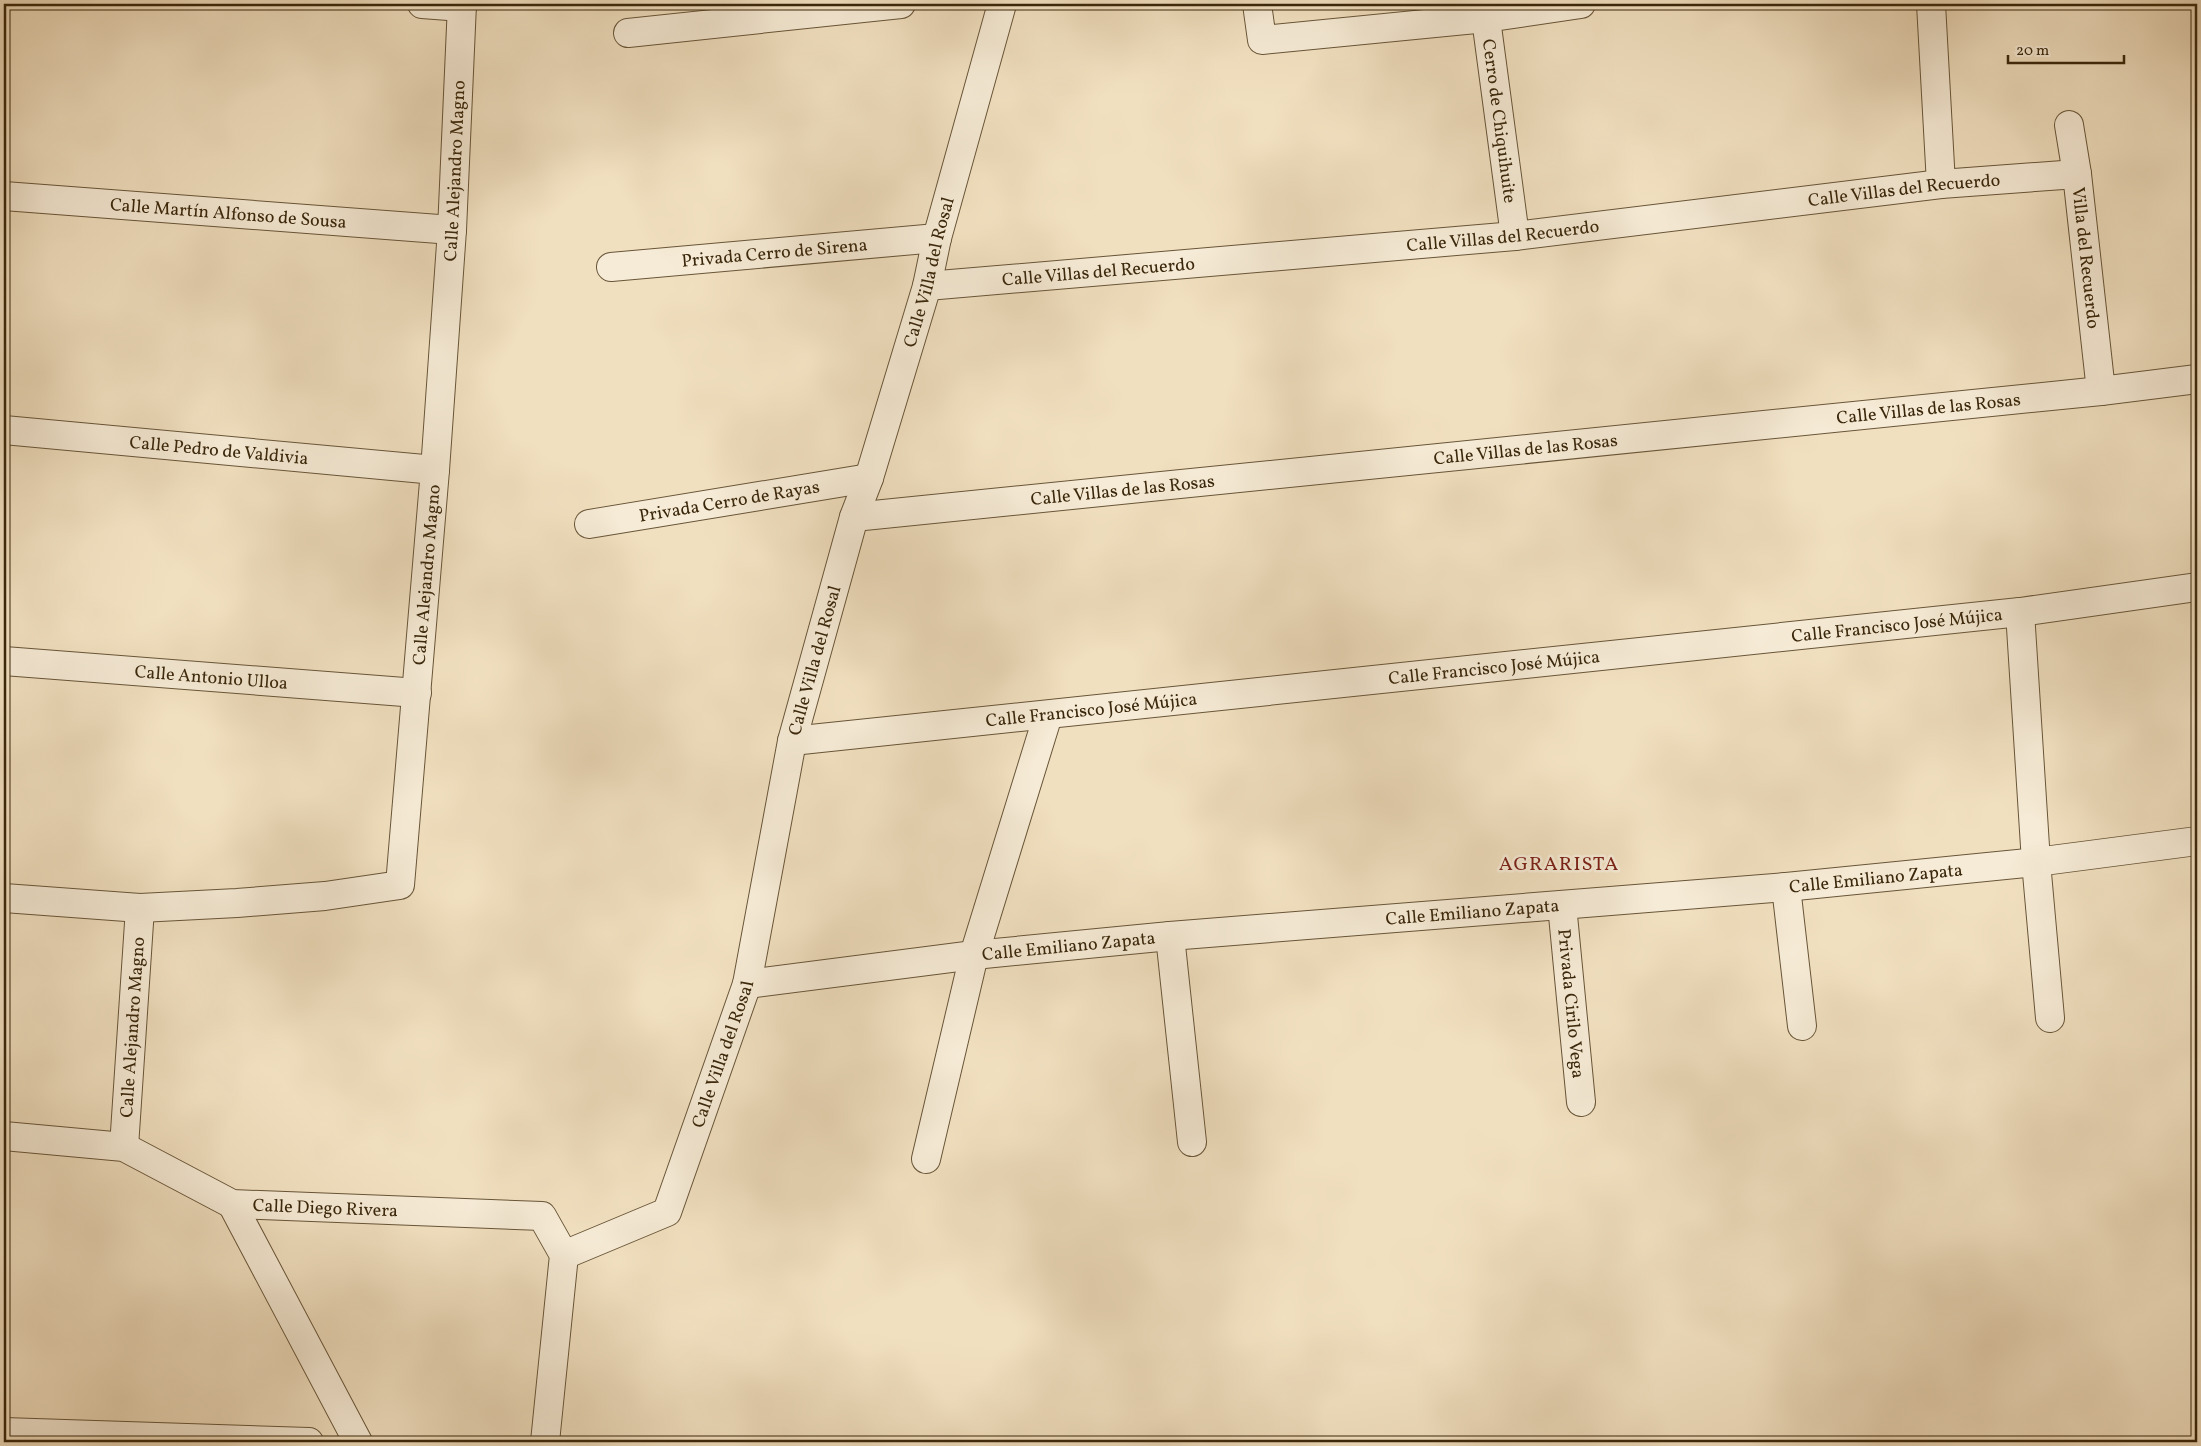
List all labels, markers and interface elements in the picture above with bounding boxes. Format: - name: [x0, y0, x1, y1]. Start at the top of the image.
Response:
- scale bar: [2008, 32, 2125, 64]
- street label: Cerro de Chiquihuite: [1475, 38, 1521, 205]
- text: 20 m: [2016, 41, 2049, 62]
- street label: Calle Alejandro Magno: [439, 80, 473, 262]
- street label: Calle Villas del Recuerdo: [1807, 169, 2001, 214]
- street label: Villa del Recuerdo: [2065, 186, 2105, 330]
- street label: Calle Martín Alfonso de Sousa: [109, 193, 347, 236]
- street label: Calle Villa del Rosal: [898, 194, 962, 351]
- street label: Calle Villas del Recuerdo: [1406, 215, 1601, 259]
- street label: Privada Cerro de Sirena: [680, 233, 869, 275]
- street label: Calle Villas del Recuerdo: [1001, 252, 1196, 294]
- street label: Calle Villas de las Rosas: [1835, 388, 2022, 432]
- street label: Calle Villas de las Rosas: [1432, 429, 1619, 472]
- street label: Calle Pedro de Valdivia: [128, 431, 310, 472]
- street label: Calle Villas de las Rosas: [1029, 470, 1216, 513]
- street label: Privada Cerro de Rayas: [637, 475, 822, 530]
- street label: Calle Alejandro Magno: [408, 483, 448, 666]
- street label: Calle Villa del Rosal: [783, 583, 848, 739]
- street label: Calle Francisco José Mújica: [1790, 603, 2004, 650]
- street label: Calle Francisco José Mújica: [1387, 645, 1601, 692]
- street label: Calle Antonio Ulloa: [134, 660, 289, 697]
- street label: Calle Francisco José Mújica: [985, 688, 1198, 735]
- district label: AGRARISTA: [1499, 851, 1619, 879]
- street label: Calle Emiliano Zapata: [1788, 858, 1964, 901]
- street label: Calle Emiliano Zapata: [1385, 894, 1560, 933]
- street label: Calle Emiliano Zapata: [981, 926, 1157, 968]
- street label: Privada Cirilo Vega: [1550, 928, 1590, 1080]
- street label: Calle Alejandro Magno: [115, 936, 152, 1119]
- street label: Calle Villa del Rosal: [686, 979, 761, 1132]
- street label: Calle Diego Rivera: [252, 1194, 398, 1224]

